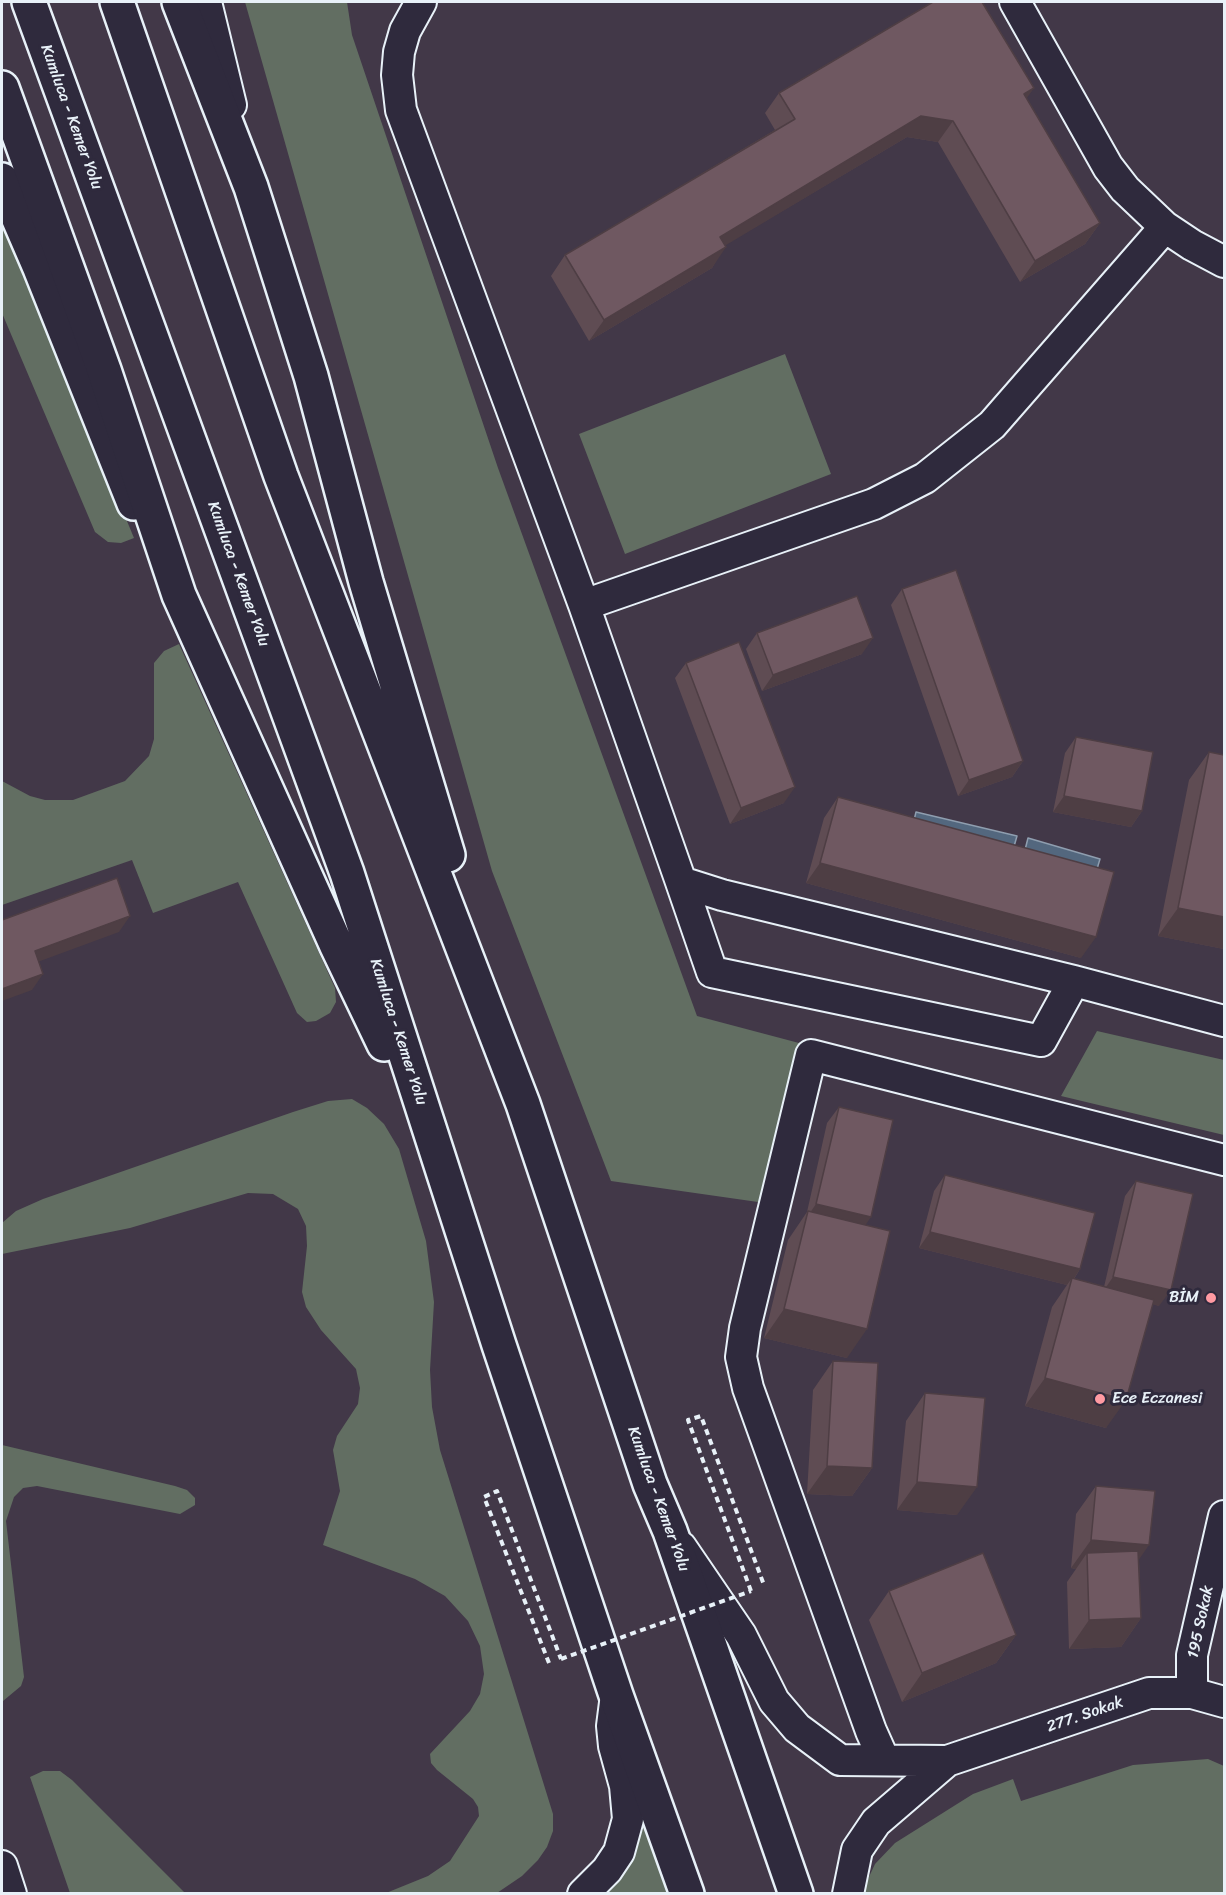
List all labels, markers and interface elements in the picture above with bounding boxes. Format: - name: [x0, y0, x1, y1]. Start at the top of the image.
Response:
- street label: Kumluca - Kemer Yolu: [36, 42, 106, 192]
- street label: Kumluca - Kemer Yolu: [203, 499, 273, 649]
- street label: Kumluca - Kemer Yolu: [365, 956, 431, 1108]
- place label: BİM: [1169, 1288, 1199, 1308]
- marker: BİM: [1204, 1291, 1218, 1305]
- place label: Ece Eczanesi: [1112, 1389, 1202, 1409]
- marker: Ece Eczanesi: [1093, 1392, 1107, 1406]
- street label: Kumluca - Kemer Yolu: [623, 1424, 693, 1574]
- street label: 195 Sokak: [1184, 1584, 1218, 1660]
- street label: 277. Sokak: [1044, 1693, 1126, 1737]

